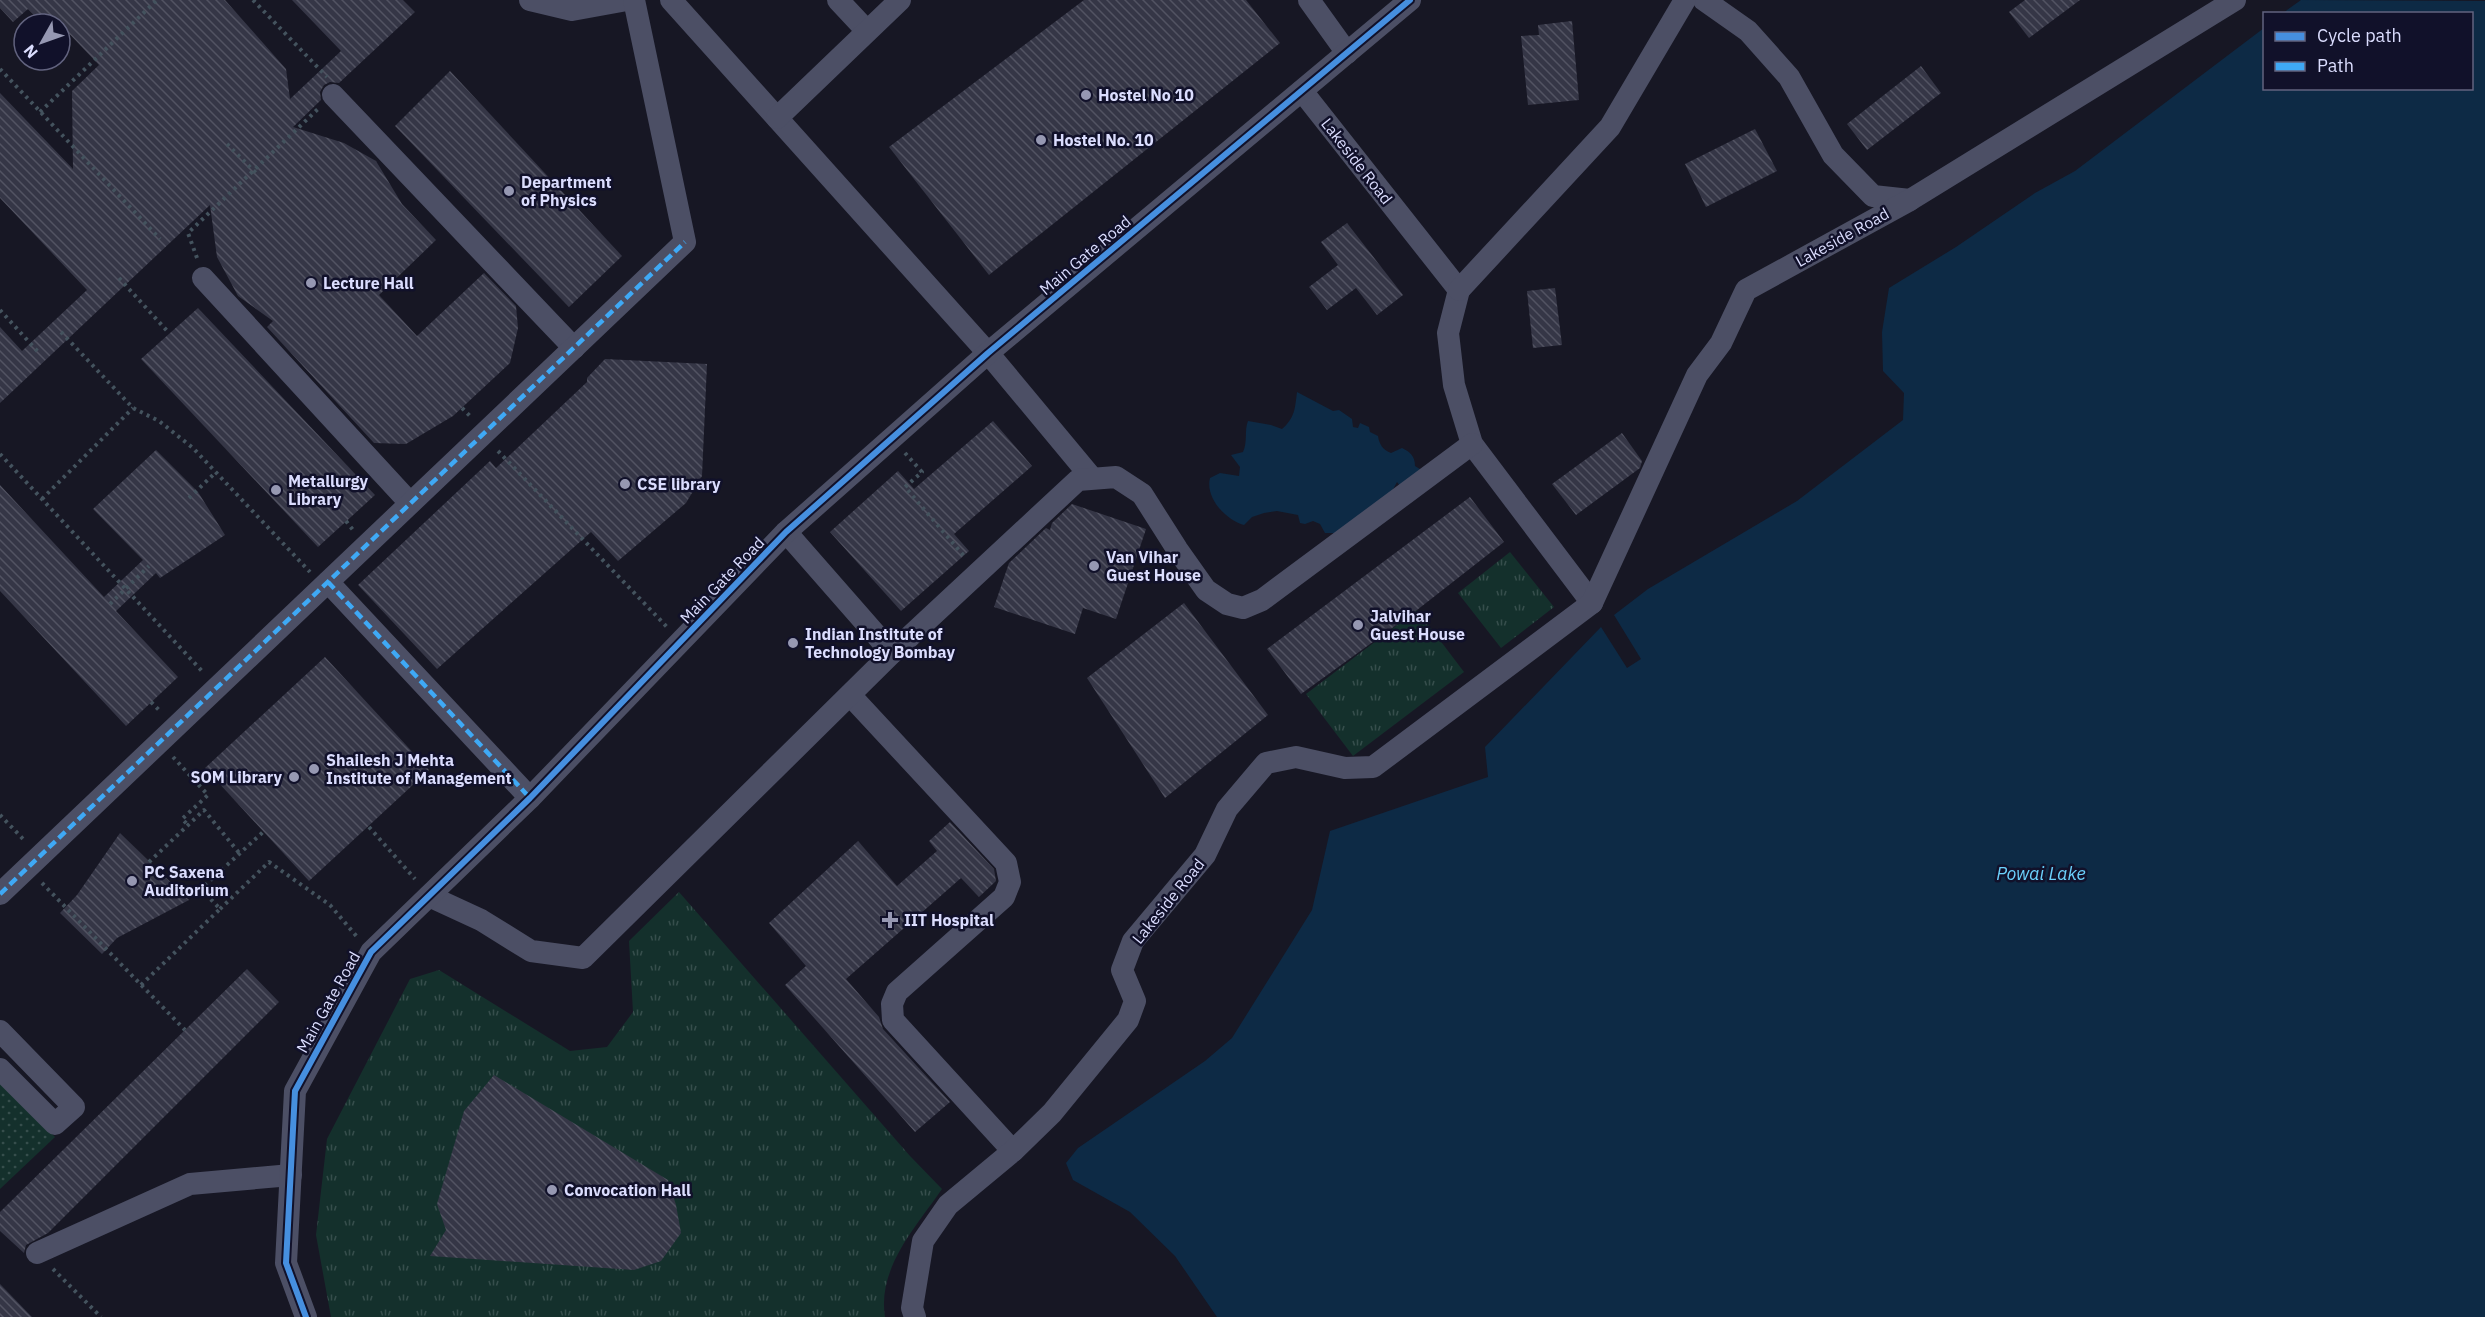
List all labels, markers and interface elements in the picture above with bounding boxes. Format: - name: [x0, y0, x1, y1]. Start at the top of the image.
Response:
- north arrow: [12, 12, 72, 72]
- legend: [2263, 12, 2473, 90]
- text: Cycle path: [2317, 24, 2402, 47]
- text: N: [19, 41, 42, 63]
- text: Path: [2317, 54, 2354, 77]
- place label: Hostel No 10: [1098, 85, 1194, 105]
- marker: Hostel No 10: [1079, 88, 1093, 102]
- street label: Lakeside Road: [1317, 114, 1397, 208]
- place label: Hostel No. 10: [1053, 130, 1154, 150]
- marker: Hostel No. 10: [1034, 133, 1048, 147]
- place label: Department of Physics: [521, 172, 612, 210]
- marker: Department of Physics: [502, 184, 516, 198]
- street label: Lakeside Road: [1792, 203, 1892, 271]
- street label: Main Gate Road: [1035, 211, 1135, 299]
- place label: Lecture Hall: [323, 273, 414, 293]
- marker: Lecture Hall: [304, 276, 318, 290]
- place label: Metallurgy Library: [288, 471, 369, 509]
- place label: CSE library: [637, 474, 721, 494]
- marker: CSE library: [618, 477, 632, 491]
- marker: Metallurgy Library: [269, 483, 283, 497]
- street label: Main Gate Road: [676, 532, 768, 628]
- place label: Van Vihar Guest House: [1106, 547, 1201, 585]
- marker: Van Vihar Guest House: [1087, 559, 1101, 573]
- place label: Jalvihar Guest House: [1370, 606, 1465, 644]
- marker: Jalvihar Guest House: [1351, 618, 1365, 632]
- place label: Indian Institute of Technology Bombay: [805, 624, 955, 662]
- marker: Indian Institute of Technology Bombay: [786, 636, 800, 650]
- place label: Shailesh J Mehta Institute of Management: [326, 750, 512, 788]
- marker: Shailesh J Mehta Institute of Management: [307, 762, 321, 776]
- place label: SOM Library: [190, 767, 282, 787]
- marker: SOM Library: [287, 770, 301, 784]
- street label: Lakeside Road: [1128, 854, 1208, 948]
- place label: PC Saxena Auditorium: [144, 862, 229, 900]
- water label: Powai Lake: [1996, 862, 2086, 885]
- marker: PC Saxena Auditorium: [125, 874, 139, 888]
- place label: IIT Hospital: [904, 910, 994, 930]
- marker: IIT Hospital: [881, 911, 899, 929]
- street label: Main Gate Road: [292, 948, 364, 1056]
- place label: Convocation Hall: [564, 1180, 691, 1200]
- marker: Convocation Hall: [545, 1183, 559, 1197]

